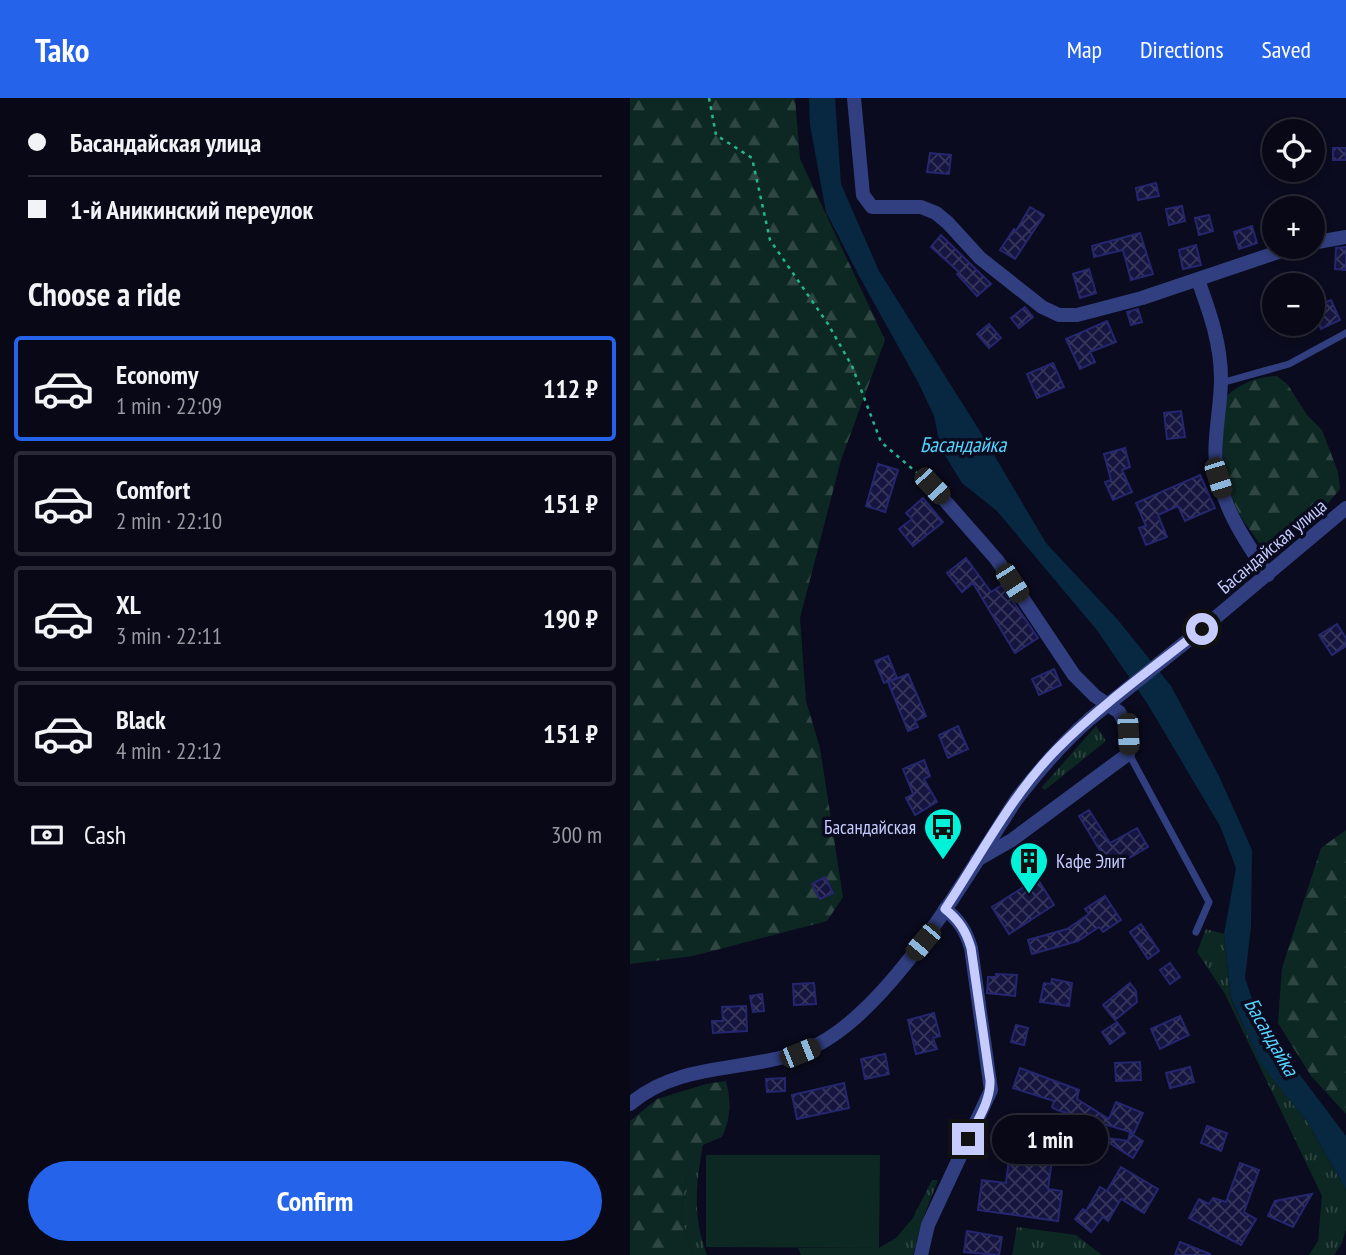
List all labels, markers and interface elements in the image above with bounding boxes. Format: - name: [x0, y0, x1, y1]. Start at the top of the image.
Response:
- text: Tako: [35, 28, 89, 71]
- text: Map: [1067, 34, 1102, 65]
- text: Directions: [1140, 34, 1224, 65]
- text: Saved: [1262, 34, 1311, 65]
- map controls: [1262, 119, 1325, 336]
- button: locate: [1262, 119, 1325, 182]
- text: Басандайская улица: [70, 126, 261, 159]
- text: 1-й Аникинский переулок: [70, 193, 313, 226]
- button: +: [1262, 196, 1325, 259]
- text: Choose a ride: [28, 273, 181, 315]
- button: −: [1262, 273, 1325, 336]
- icon: car: [32, 357, 95, 420]
- text: Economy: [116, 358, 198, 391]
- text: 112 ₽: [543, 372, 598, 405]
- text: 1 min · 22:09: [116, 391, 222, 420]
- water label: Басандайка: [920, 431, 1008, 458]
- car: [1202, 455, 1235, 501]
- car: [910, 463, 955, 509]
- icon: car: [32, 472, 95, 535]
- text: Comfort: [116, 473, 190, 506]
- text: 151 ₽: [543, 487, 598, 520]
- street label: Басандайская улица: [1213, 493, 1331, 599]
- text: 2 min · 22:10: [116, 506, 222, 535]
- car: [992, 560, 1033, 606]
- icon: car: [32, 587, 95, 650]
- text: XL: [116, 588, 141, 621]
- text: 190 ₽: [543, 602, 598, 635]
- route start: [1186, 613, 1218, 645]
- text: 3 min · 22:11: [116, 621, 222, 650]
- icon: car: [32, 702, 95, 765]
- text: Black: [116, 703, 166, 736]
- car: [1117, 712, 1140, 756]
- text: 151 ₽: [543, 717, 598, 750]
- text: 4 min · 22:12: [116, 736, 222, 765]
- bus stop icon: Басандайская: [922, 806, 964, 861]
- place label: Басандайская: [824, 815, 916, 839]
- icon: cash: [28, 816, 66, 854]
- text: Cash: [84, 818, 126, 851]
- text: 300 m: [551, 820, 602, 849]
- building icon: Кафе Элит: [1008, 840, 1050, 895]
- place label: Кафе Элит: [1056, 849, 1127, 873]
- car: [902, 919, 945, 965]
- water label: Басандайка: [1238, 993, 1305, 1082]
- car: [777, 1035, 824, 1071]
- callout: 1 min: [992, 1114, 1108, 1164]
- route end: [952, 1123, 984, 1155]
- text: 1 min: [1027, 1125, 1073, 1154]
- button: Confirm: [28, 1161, 602, 1241]

